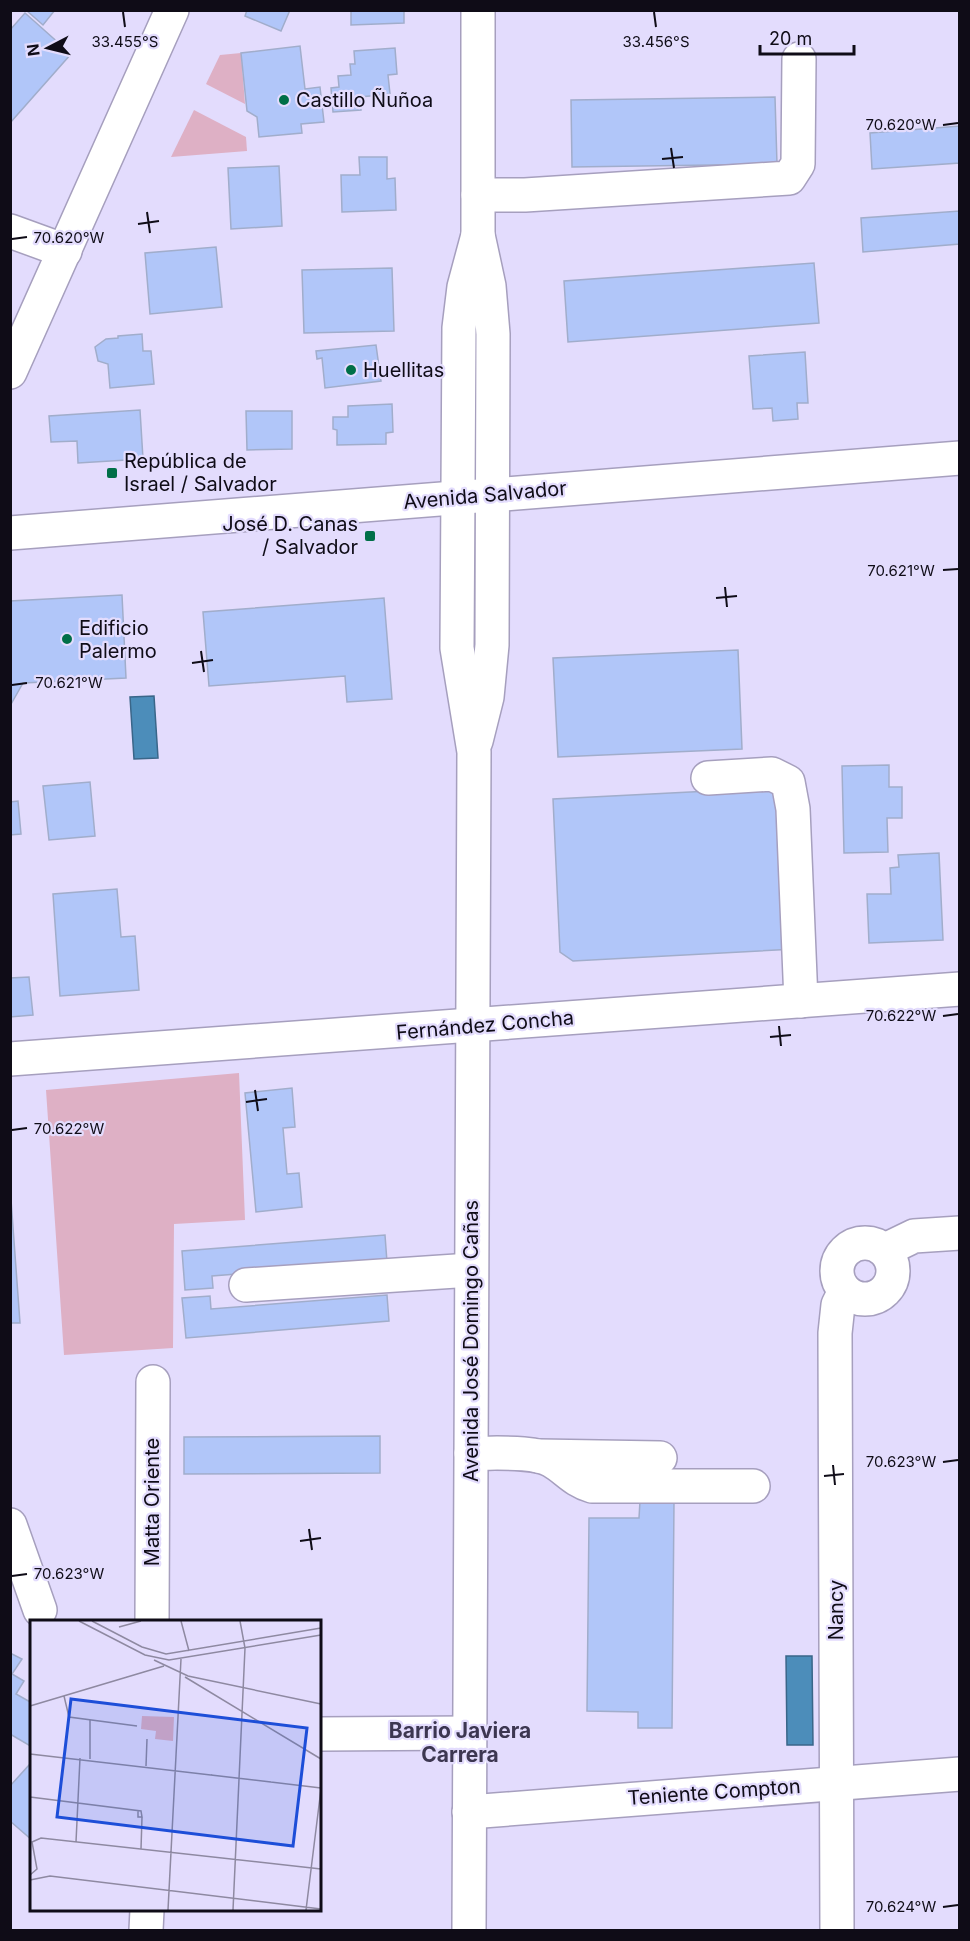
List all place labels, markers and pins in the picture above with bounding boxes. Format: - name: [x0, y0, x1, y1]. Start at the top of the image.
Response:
- place label: Castillo Ñuñoa: [296, 87, 433, 112]
- marker: Castillo Ñuñoa: [277, 93, 291, 107]
- place label: Huellitas: [363, 358, 444, 382]
- marker: Huellitas: [344, 363, 358, 377]
- place label: República de Israel / Salvador: [124, 449, 277, 496]
- marker: República de Israel / Salvador: [105, 466, 119, 480]
- place label: José D. Canas / Salvador: [222, 512, 358, 559]
- marker: José D. Canas / Salvador: [363, 529, 377, 543]
- place label: Edificio Palermo: [79, 616, 157, 663]
- marker: Edificio Palermo: [60, 632, 74, 646]

